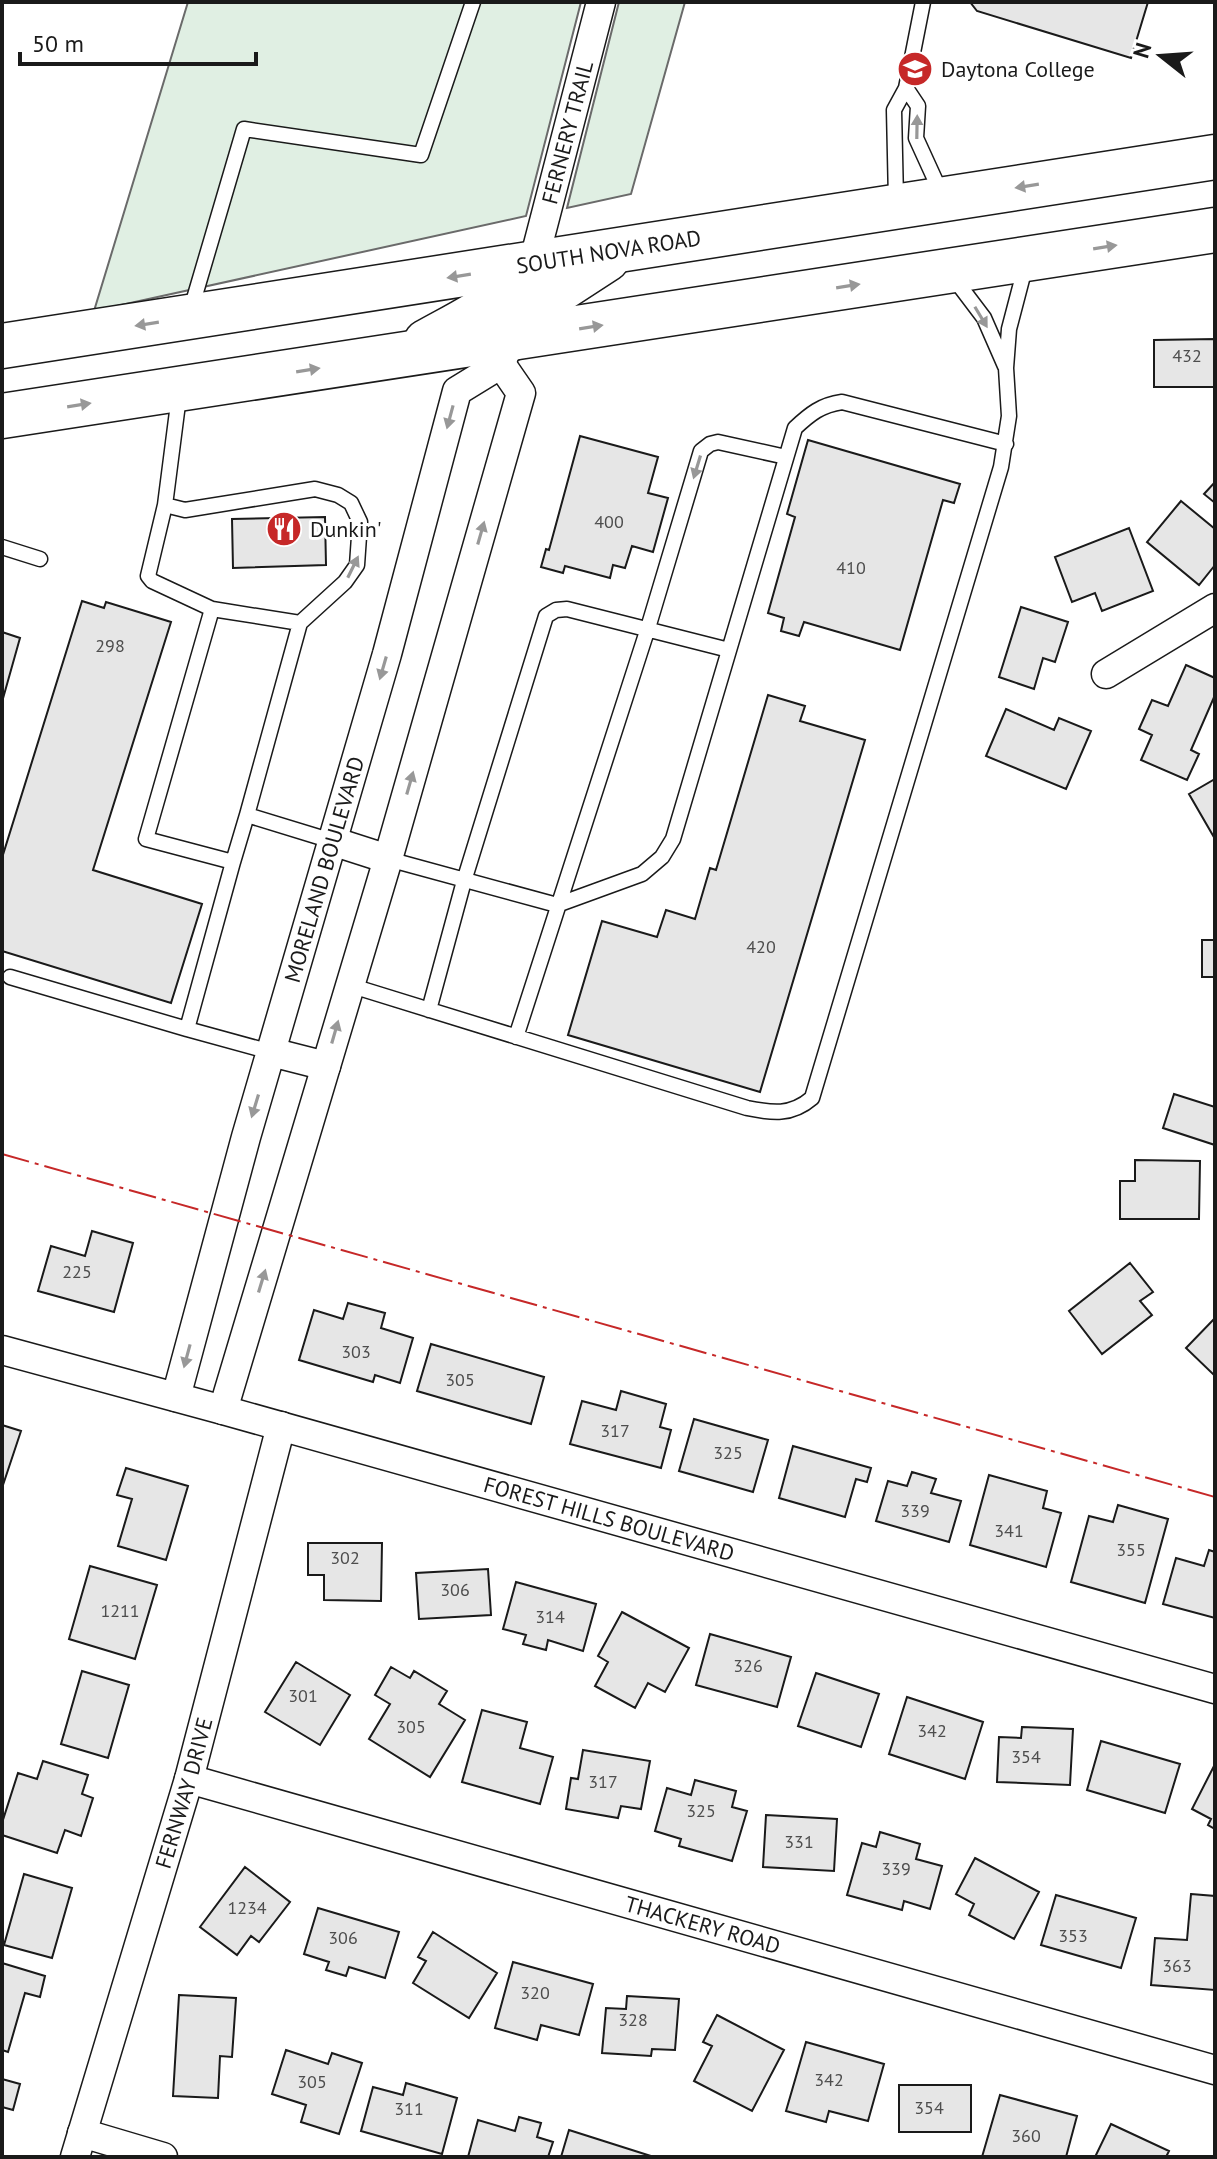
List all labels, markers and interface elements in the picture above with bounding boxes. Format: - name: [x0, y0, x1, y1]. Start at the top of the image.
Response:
- scale bar: [20, 16, 256, 66]
- north arrow: [1121, 16, 1201, 96]
- text: 50 m: [32, 28, 84, 59]
- text: N: [1126, 39, 1157, 61]
- school or university icon: Daytona College: [896, 50, 934, 88]
- place label: Daytona College: [941, 55, 1095, 83]
- street label: FERNERY TRAIL: [535, 58, 599, 207]
- one-way arrow: [911, 113, 923, 139]
- one-way arrow: [1014, 180, 1039, 193]
- street label: SOUTH NOVA ROAD: [514, 223, 703, 280]
- one-way arrow: [1093, 240, 1118, 253]
- one-way arrow: [446, 270, 471, 283]
- one-way arrow: [836, 279, 861, 292]
- one-way arrow: [973, 305, 988, 328]
- one-way arrow: [134, 318, 159, 331]
- one-way arrow: [579, 320, 604, 332]
- house number: 432: [1172, 344, 1202, 367]
- one-way arrow: [296, 363, 321, 376]
- one-way arrow: [67, 398, 92, 411]
- one-way arrow: [444, 404, 456, 429]
- one-way arrow: [690, 455, 703, 479]
- restaurant icon: Dunkin': [265, 510, 303, 548]
- house number: 400: [594, 510, 624, 533]
- place label: Dunkin': [310, 515, 382, 543]
- one-way arrow: [475, 520, 488, 544]
- one-way arrow: [346, 555, 360, 578]
- house number: 410: [836, 556, 866, 579]
- house number: 298: [95, 634, 125, 657]
- one-way arrow: [376, 655, 388, 680]
- street label: MORELAND BOULEVARD: [278, 753, 370, 986]
- one-way arrow: [404, 770, 417, 794]
- house number: 420: [746, 935, 776, 958]
- one-way arrow: [330, 1019, 342, 1044]
- one-way arrow: [248, 1094, 261, 1118]
- house number: 225: [62, 1260, 92, 1283]
- one-way arrow: [256, 1269, 269, 1293]
- house number: 303: [341, 1340, 371, 1363]
- one-way arrow: [180, 1344, 192, 1369]
- house number: 305: [445, 1368, 475, 1391]
- house number: 317: [600, 1419, 630, 1442]
- house number: 325: [713, 1441, 743, 1464]
- street label: FOREST HILLS BOULEVARD: [481, 1470, 738, 1567]
- house number: 339: [900, 1499, 930, 1522]
- house number: 341: [994, 1519, 1024, 1542]
- house number: 355: [1116, 1538, 1146, 1561]
- house number: 302: [330, 1546, 360, 1569]
- house number: 306: [440, 1578, 470, 1601]
- house number: 1211: [100, 1599, 140, 1622]
- house number: 314: [535, 1605, 565, 1628]
- house number: 326: [733, 1654, 763, 1677]
- house number: 301: [288, 1684, 318, 1707]
- street label: FERNWAY DRIVE: [149, 1714, 218, 1872]
- house number: 305: [396, 1715, 426, 1738]
- house number: 342: [917, 1719, 947, 1742]
- house number: 354: [1011, 1745, 1041, 1768]
- house number: 317: [588, 1770, 618, 1793]
- house number: 325: [686, 1799, 716, 1822]
- house number: 331: [784, 1830, 814, 1853]
- house number: 339: [881, 1857, 911, 1880]
- street label: THACKERY ROAD: [622, 1889, 784, 1960]
- house number: 1234: [227, 1896, 267, 1919]
- house number: 353: [1058, 1924, 1088, 1947]
- house number: 306: [328, 1926, 358, 1949]
- house number: 363: [1162, 1954, 1192, 1977]
- house number: 320: [520, 1981, 550, 2004]
- house number: 328: [618, 2008, 648, 2031]
- house number: 342: [814, 2068, 844, 2091]
- house number: 305: [297, 2070, 327, 2093]
- house number: 354: [914, 2096, 944, 2119]
- house number: 311: [394, 2097, 424, 2120]
- house number: 360: [1011, 2124, 1041, 2147]

